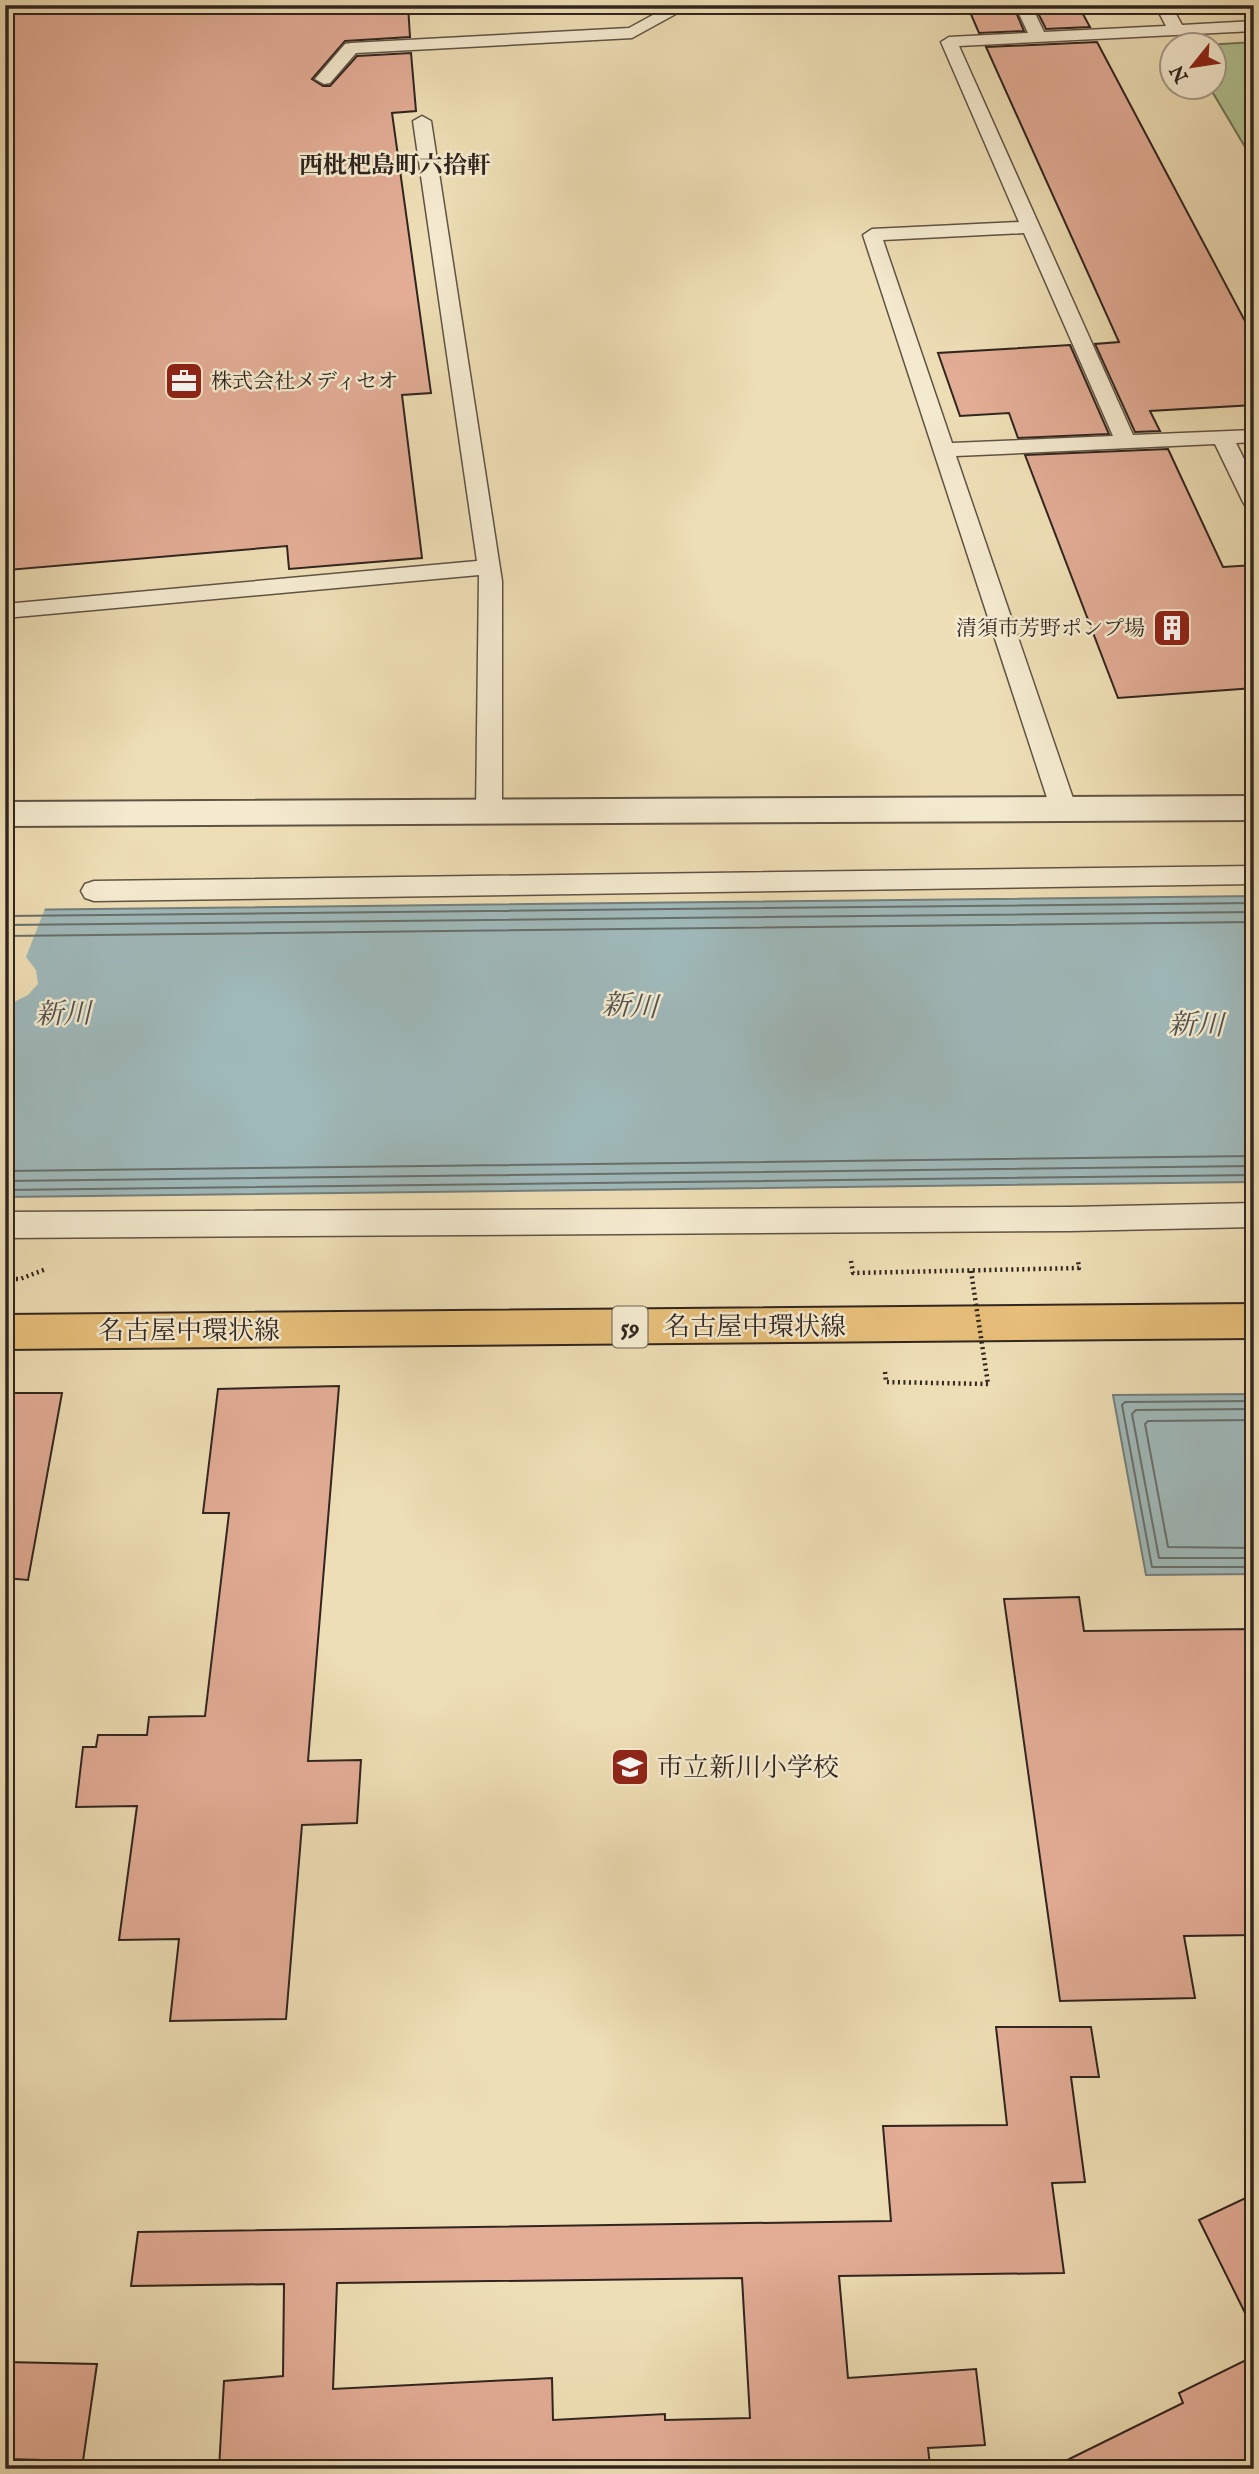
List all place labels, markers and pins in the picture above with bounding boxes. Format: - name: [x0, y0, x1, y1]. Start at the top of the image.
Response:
- office icon: 株式会社メディセオ: [163, 360, 205, 402]
- place label: 株式会社メディセオ: [211, 369, 398, 396]
- building icon: 清須市芳野ポンプ場: [1151, 607, 1193, 649]
- place label: 清須市芳野ポンプ場: [956, 616, 1145, 643]
- school or university icon: 市立新川小学校: [609, 1746, 651, 1788]
- place label: 市立新川小学校: [657, 1752, 839, 1785]

